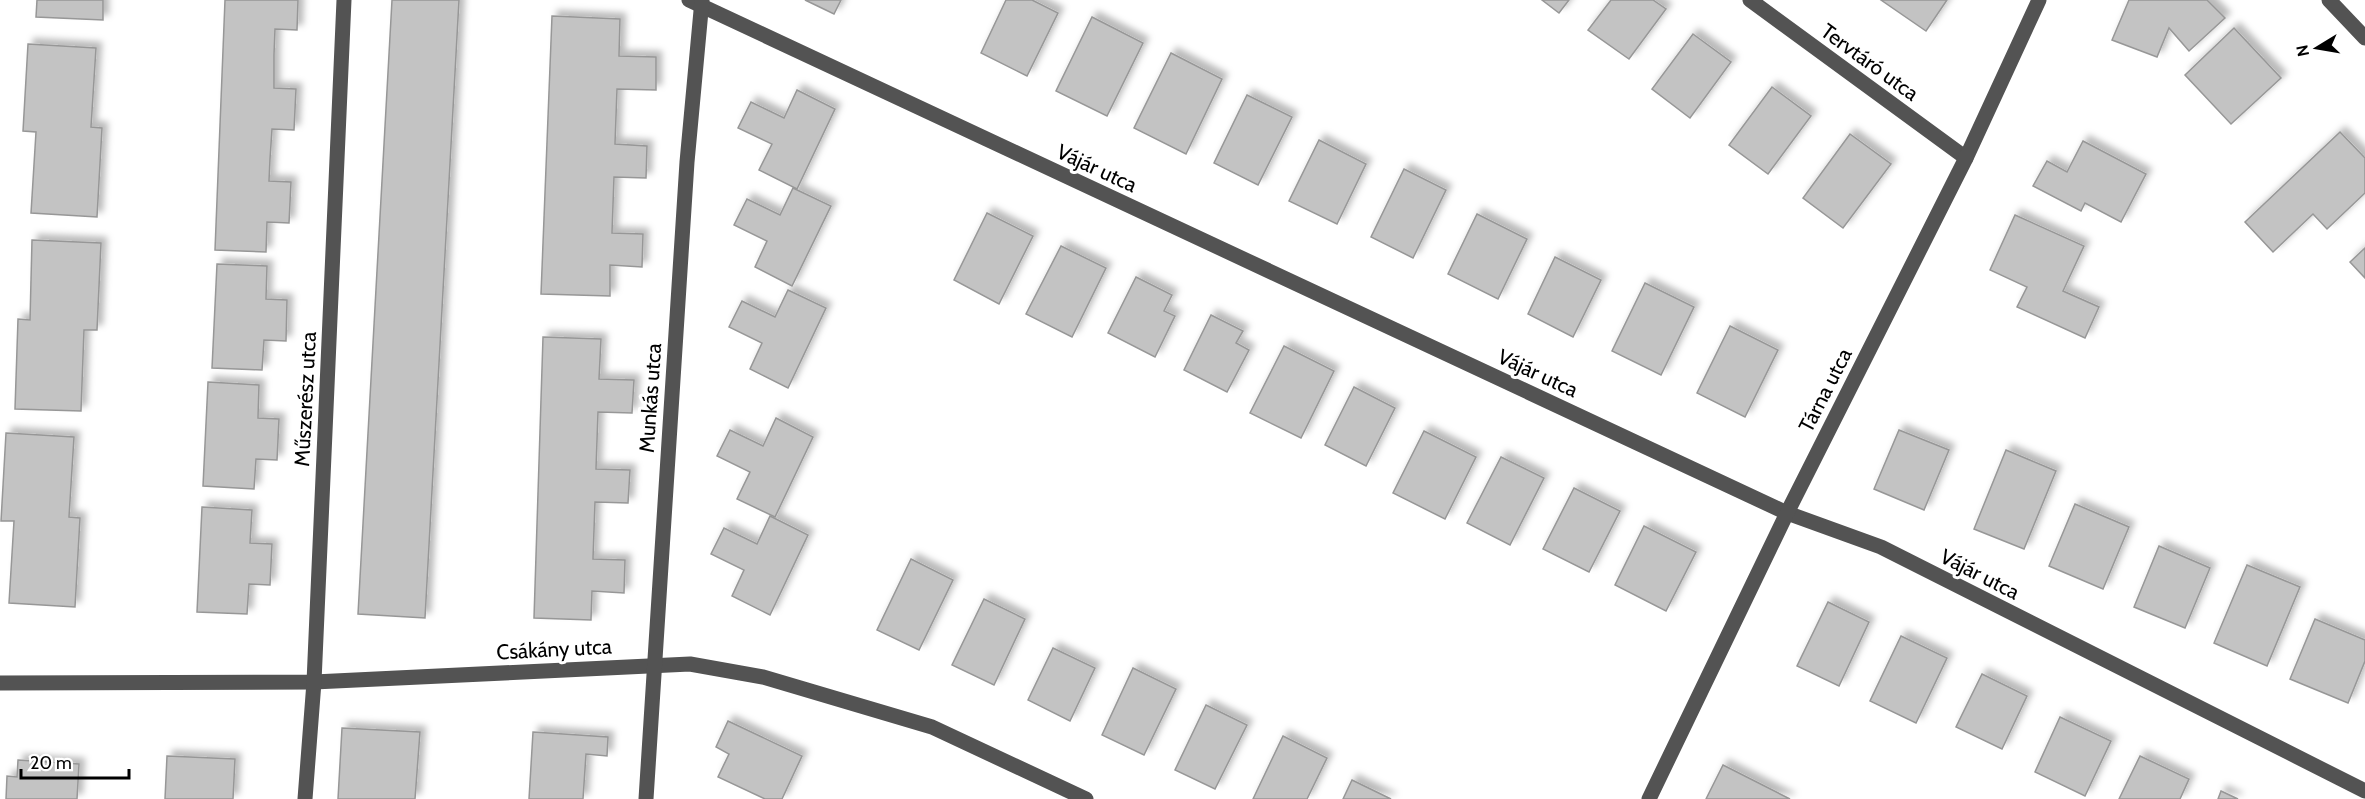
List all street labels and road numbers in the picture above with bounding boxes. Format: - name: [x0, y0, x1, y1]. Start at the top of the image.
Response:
- street label: Tervtáró utca: [1816, 18, 1924, 106]
- street label: Vájár utca: [1053, 139, 1141, 198]
- street label: Műszerész utca: [289, 331, 321, 467]
- street label: Munkás utca: [634, 342, 666, 454]
- street label: Vájár utca: [1494, 344, 1582, 403]
- street label: Tárna utca: [1793, 344, 1857, 436]
- street label: Vájár utca: [1936, 543, 2024, 605]
- street label: Csákány utca: [496, 633, 612, 665]

